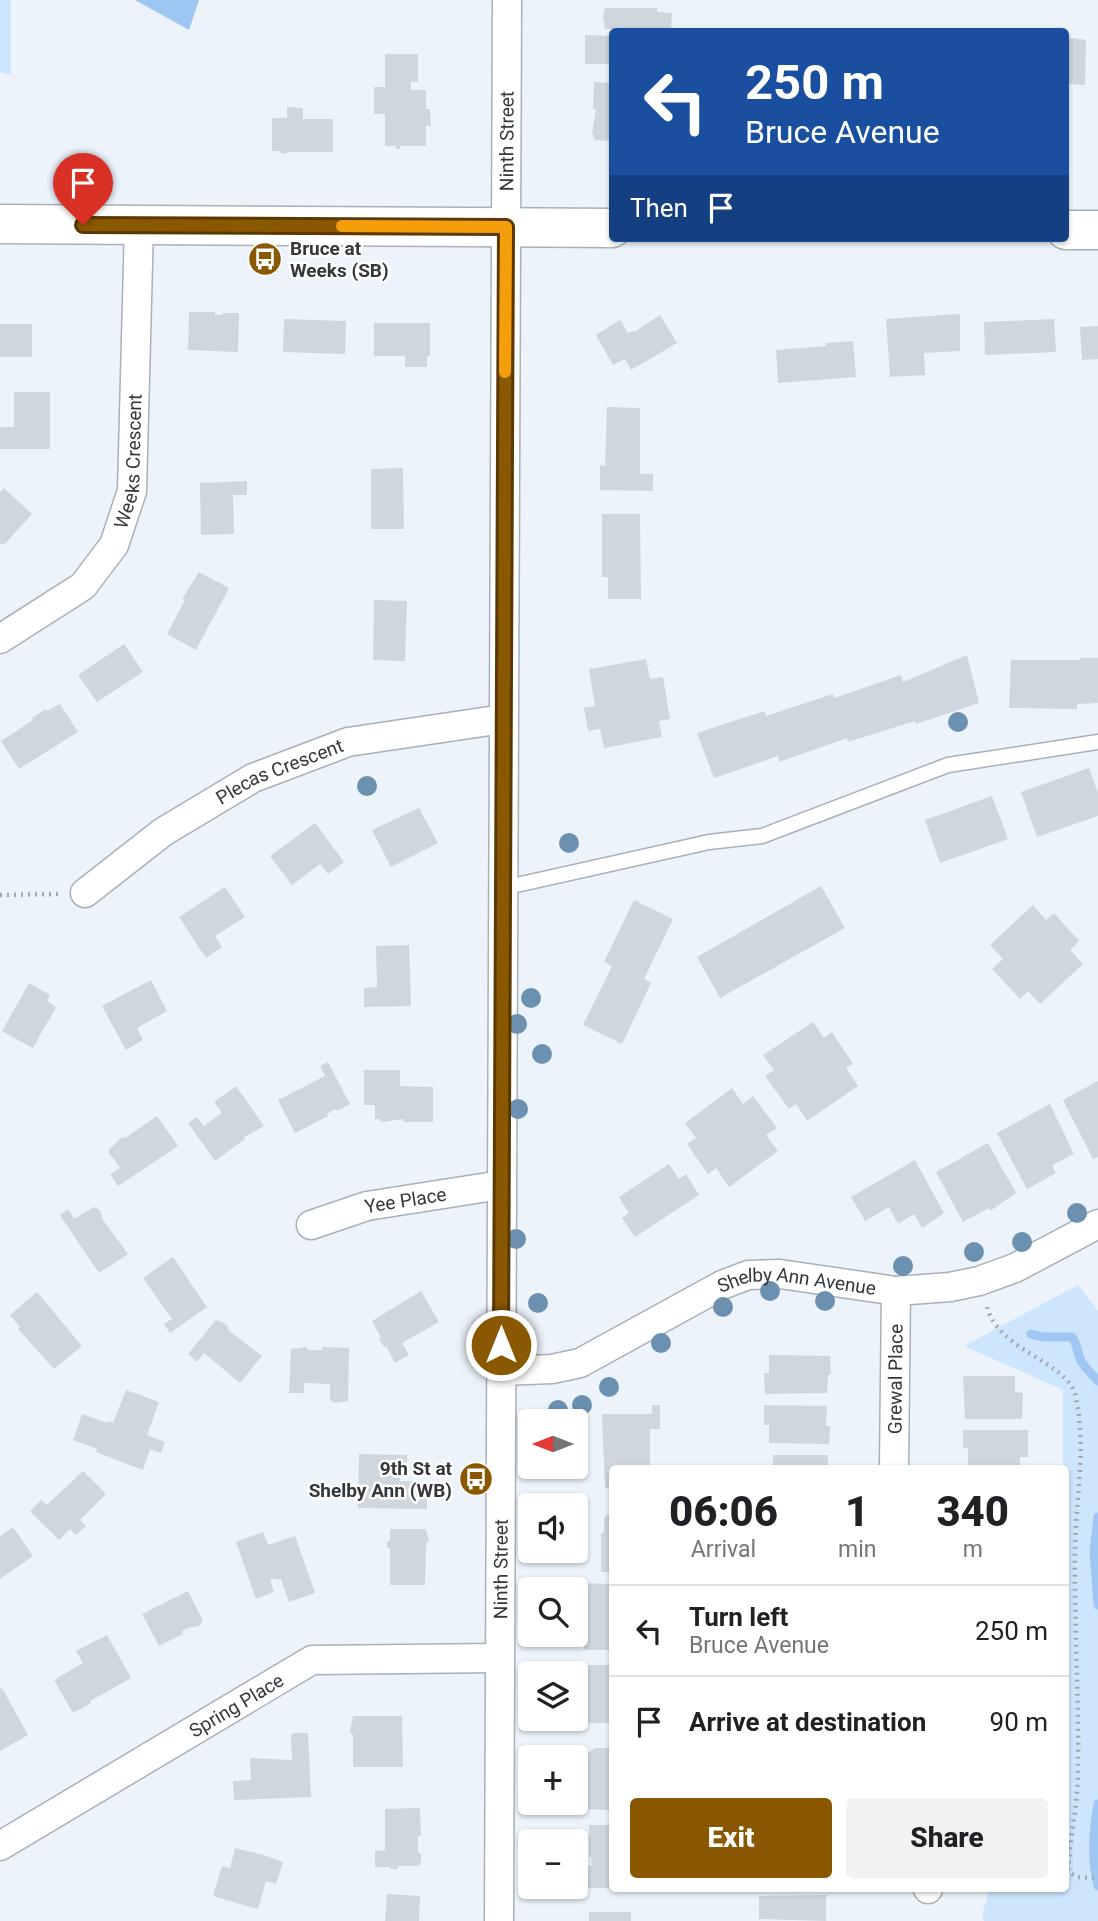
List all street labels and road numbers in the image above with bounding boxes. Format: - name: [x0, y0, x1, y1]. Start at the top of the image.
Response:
- street label: Ninth Street: [495, 91, 519, 191]
- street label: Weeks Crescent: [109, 393, 147, 532]
- street label: Plecas Crescent: [212, 734, 346, 810]
- street label: Yee Place: [363, 1183, 448, 1218]
- street label: Shelby Ann Avenue: [714, 1263, 878, 1300]
- street label: Grewal Place: [883, 1324, 908, 1434]
- street label: Ninth Street: [489, 1519, 513, 1619]
- street label: Spring Place: [185, 1669, 288, 1743]

